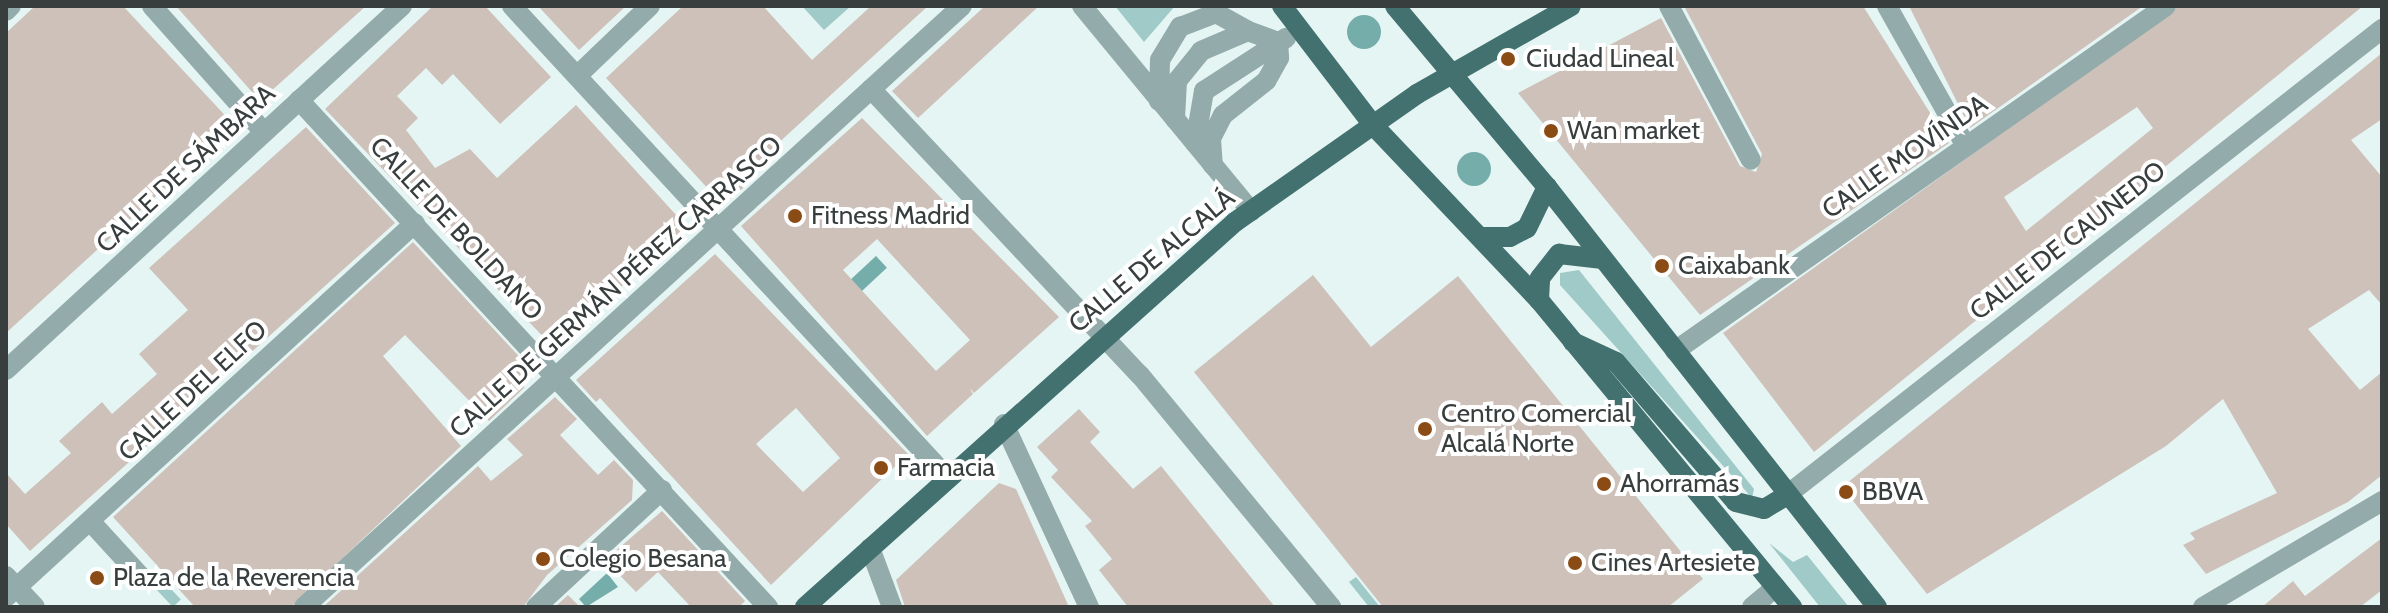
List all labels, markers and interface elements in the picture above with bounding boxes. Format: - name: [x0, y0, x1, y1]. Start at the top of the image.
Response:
- place label: Ciudad Lineal: [1526, 43, 1674, 75]
- marker: Ciudad Lineal: [1497, 48, 1519, 70]
- street label: CALLE DE SÁMBARA: [90, 78, 282, 260]
- street label: CALLE MOVÍNDA: [1816, 88, 1994, 226]
- place label: Wan market: [1567, 115, 1700, 147]
- marker: Wan market: [1542, 122, 1560, 140]
- street label: CALLE DE GERMÁN PÉREZ CARRASCO: [444, 130, 788, 444]
- street label: CALLE DE BOLDANO: [363, 131, 549, 327]
- street label: CALLE DE CAUNEDO: [1964, 155, 2172, 327]
- street label: CALLE DE ALCALÁ: [1063, 183, 1241, 339]
- place label: Fitness Madrid: [811, 200, 970, 232]
- marker: Fitness Madrid: [786, 207, 804, 225]
- place label: Caixabank: [1678, 250, 1790, 282]
- marker: Caixabank: [1653, 257, 1671, 275]
- street label: CALLE DEL ELFO: [112, 314, 274, 468]
- place label: Centro Comercial Alcalá Norte: [1441, 398, 1631, 460]
- marker: Centro Comercial Alcalá Norte: [1416, 420, 1434, 438]
- place label: Farmacia: [897, 452, 995, 484]
- marker: Farmacia: [872, 459, 890, 477]
- place label: Ahorramás: [1620, 468, 1739, 500]
- marker: Ahorramás: [1595, 475, 1613, 493]
- place label: BBVA: [1862, 476, 1923, 508]
- marker: BBVA: [1837, 483, 1855, 501]
- place label: Colegio Besana: [559, 543, 726, 575]
- place label: Cines Artesiete: [1591, 547, 1756, 579]
- marker: Colegio Besana: [534, 550, 552, 568]
- marker: Cines Artesiete: [1566, 554, 1584, 572]
- place label: Plaza de la Reverencia: [113, 562, 355, 594]
- marker: Plaza de la Reverencia: [88, 569, 106, 587]

